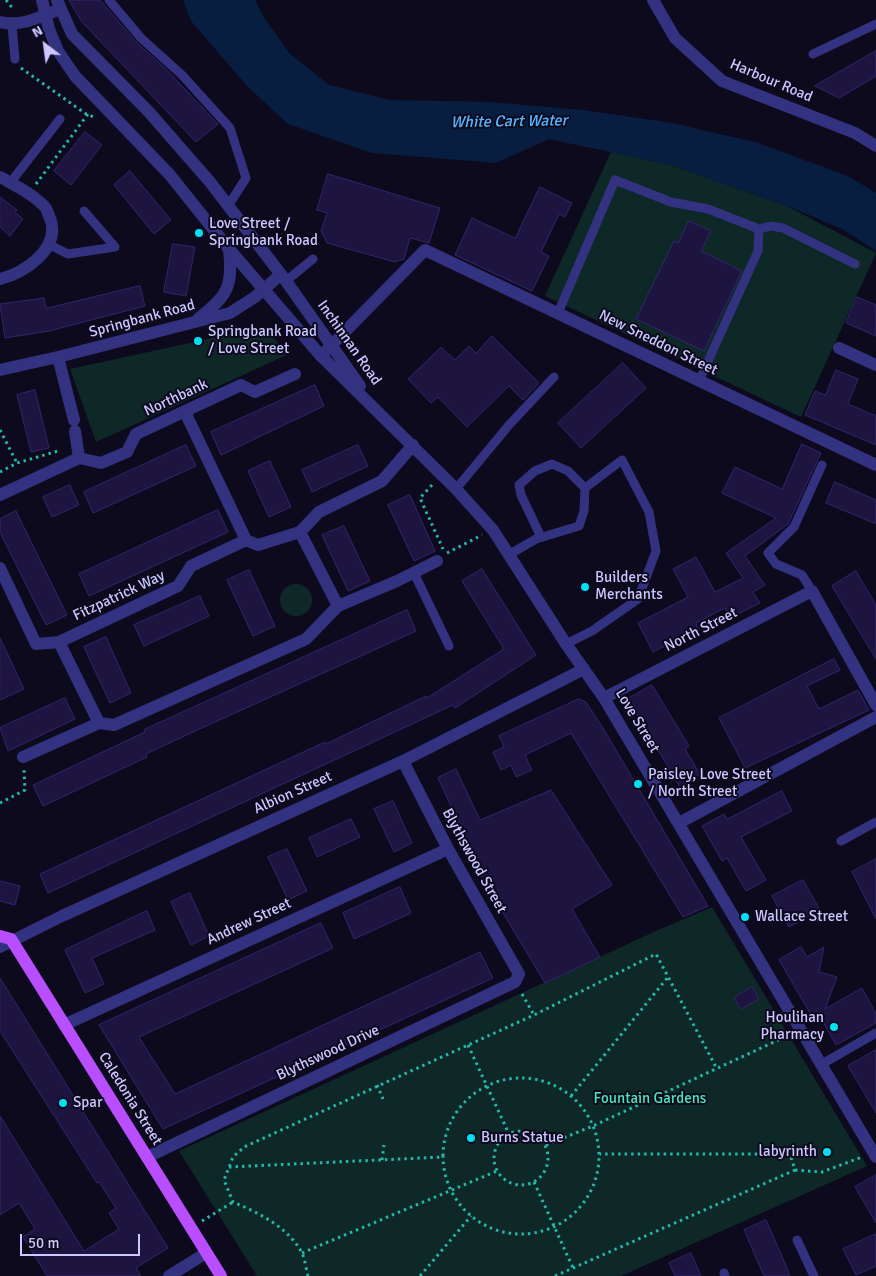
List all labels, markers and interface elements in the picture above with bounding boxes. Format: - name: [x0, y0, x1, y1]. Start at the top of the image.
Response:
- north arrow: [20, 20, 70, 70]
- text: N: [29, 22, 46, 41]
- street label: Harbour Road: [727, 56, 815, 106]
- water label: White Cart Water: [450, 111, 568, 133]
- place label: Love Street / Springbank Road: [209, 215, 318, 250]
- marker: Love Street / Springbank Road: [193, 227, 205, 239]
- street label: Springbank Road: [87, 296, 197, 342]
- street label: Inchinnan Road: [313, 297, 385, 389]
- street label: New Sneddon Street: [596, 306, 720, 380]
- place label: Springbank Road / Love Street: [208, 323, 317, 358]
- marker: Springbank Road / Love Street: [192, 335, 204, 347]
- street label: Northbank: [141, 375, 211, 421]
- street label: Fitzpatrick Way: [70, 567, 168, 625]
- place label: Builders Merchants: [595, 569, 663, 604]
- marker: Builders Merchants: [579, 581, 591, 593]
- street label: North Street: [661, 604, 741, 656]
- street label: Love Street: [611, 686, 663, 756]
- place label: Paisley, Love Street / North Street: [648, 766, 771, 801]
- street label: Albion Street: [251, 768, 335, 818]
- marker: Paisley, Love Street / North Street: [632, 778, 644, 790]
- street label: Blythswood Street: [438, 805, 510, 917]
- street label: Andrew Street: [204, 895, 294, 949]
- place label: Wallace Street: [755, 908, 848, 926]
- marker: Wallace Street: [739, 911, 751, 923]
- place label: Houlihan Pharmacy: [761, 1009, 824, 1044]
- street label: Blythswood Drive: [274, 1021, 382, 1085]
- marker: Houlihan Pharmacy: [828, 1021, 840, 1033]
- street label: Caledonia Street: [94, 1049, 166, 1149]
- park label: Fountain Gardens: [594, 1090, 706, 1108]
- place label: Spar: [73, 1094, 102, 1112]
- marker: Spar: [57, 1097, 69, 1109]
- place label: Burns Statue: [481, 1129, 564, 1147]
- marker: Burns Statue: [465, 1132, 477, 1144]
- place label: labyrinth: [759, 1143, 817, 1161]
- marker: labyrinth: [821, 1146, 833, 1158]
- scale bar: [22, 1224, 142, 1256]
- text: 50 m: [28, 1234, 59, 1252]

